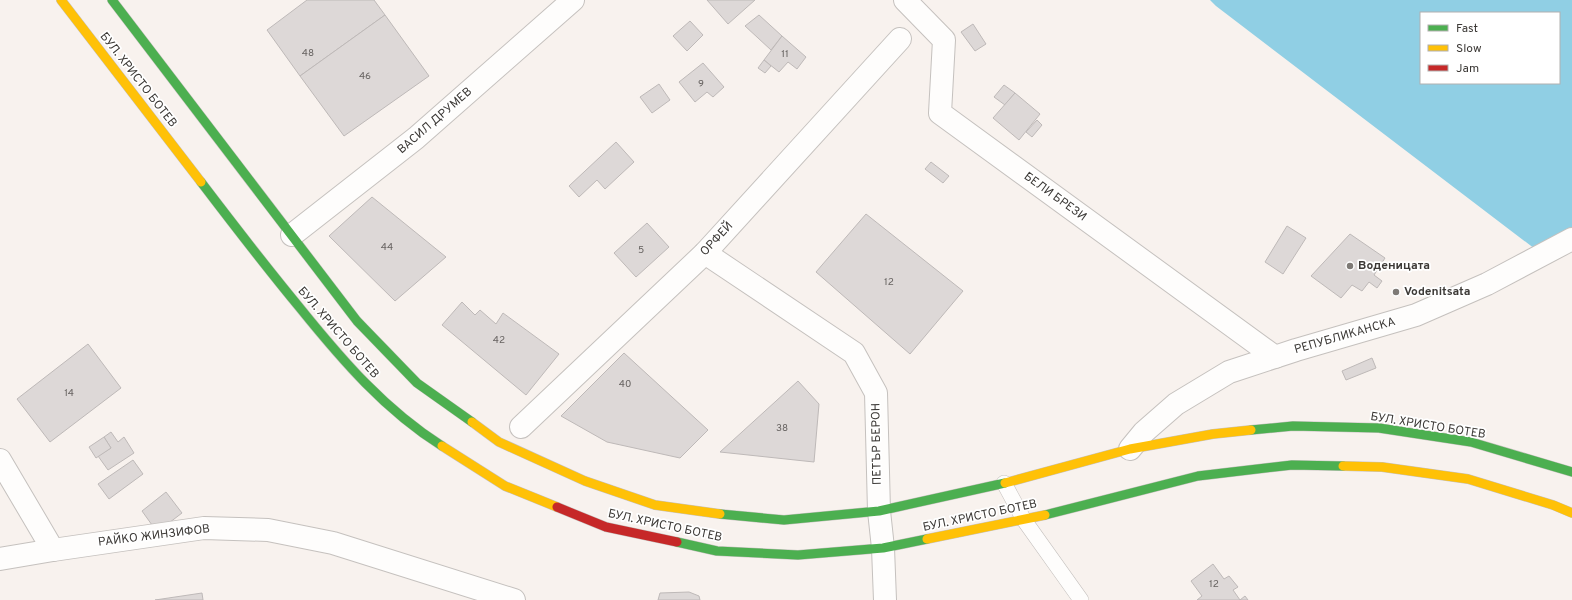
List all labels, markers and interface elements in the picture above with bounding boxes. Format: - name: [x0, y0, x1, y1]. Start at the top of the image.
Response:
- legend: [1420, 12, 1560, 84]
- text: Fast: [1456, 21, 1478, 37]
- street label: БУЛ. ХРИСТО БОТЕВ: [96, 29, 180, 131]
- text: Slow: [1456, 41, 1482, 57]
- house number: 48: [302, 47, 314, 60]
- house number: 11: [781, 48, 789, 61]
- text: Jam: [1456, 61, 1479, 77]
- house number: 46: [359, 70, 371, 83]
- house number: 9: [698, 78, 704, 91]
- street label: ВАСИЛ ДРУМЕВ: [394, 84, 476, 158]
- street label: БЕЛИ БРЕЗИ: [1020, 169, 1090, 225]
- street label: ОРФЕЙ: [697, 218, 737, 260]
- house number: 44: [381, 241, 393, 254]
- house number: 5: [638, 244, 644, 257]
- place label: Воденицата: [1358, 258, 1430, 274]
- marker: Воденицата: [1345, 261, 1355, 271]
- house number: 12: [884, 276, 894, 289]
- street label: БУЛ. ХРИСТО БОТЕВ: [294, 284, 382, 382]
- place label: Vodenitsata: [1404, 284, 1470, 300]
- marker: Vodenitsata: [1391, 287, 1401, 297]
- street label: РЕПУБЛИКАНСКА: [1293, 314, 1397, 358]
- house number: 42: [493, 334, 505, 347]
- house number: 40: [619, 378, 631, 391]
- house number: 14: [64, 387, 74, 400]
- street label: ПЕТЪР БЕРОН: [868, 403, 886, 485]
- street label: БУЛ. ХРИСТО БОТЕВ: [1369, 409, 1487, 443]
- house number: 38: [776, 422, 788, 435]
- street label: БУЛ. ХРИСТО БОТЕВ: [921, 496, 1039, 536]
- street label: БУЛ. ХРИСТО БОТЕВ: [606, 506, 724, 546]
- street label: РАЙКО ЖИНЗИФОВ: [97, 521, 211, 551]
- house number: 12: [1209, 578, 1219, 591]

